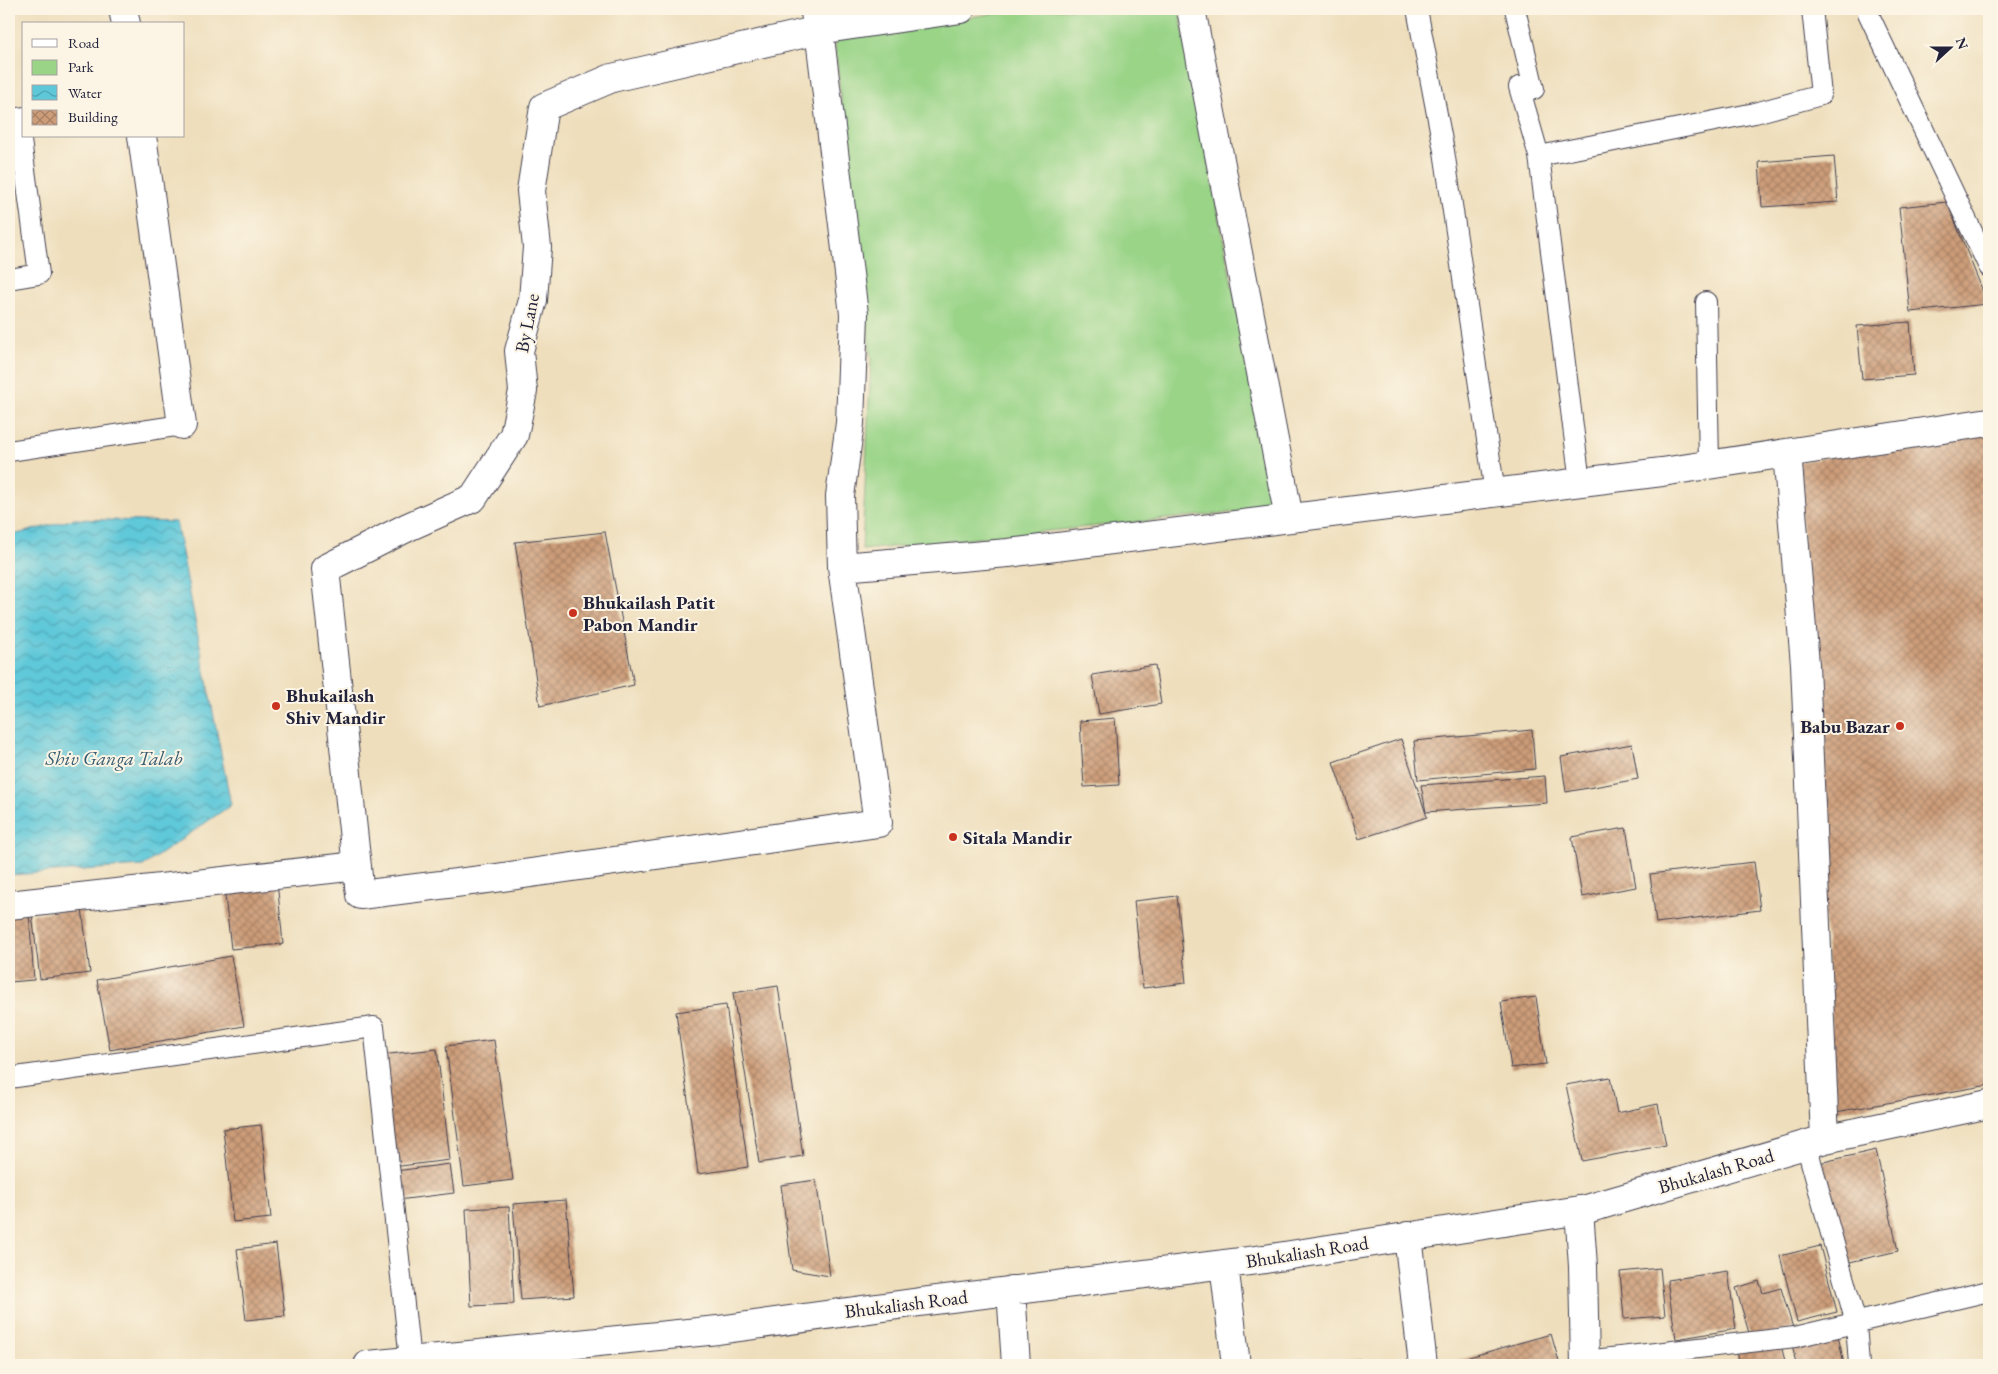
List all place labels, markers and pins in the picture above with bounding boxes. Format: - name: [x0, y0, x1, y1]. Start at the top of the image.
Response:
- place label: Bhukailash Patit Pabon Mandir: [583, 590, 715, 637]
- marker: Bhukailash Patit Pabon Mandir: [567, 607, 579, 619]
- place label: Bhukailash Shiv Mandir: [286, 683, 386, 730]
- marker: Bhukailash Shiv Mandir: [270, 700, 282, 712]
- place label: Babu Bazar: [1800, 714, 1890, 739]
- marker: Babu Bazar: [1894, 720, 1906, 732]
- place label: Sitala Mandir: [963, 825, 1072, 850]
- marker: Sitala Mandir: [947, 831, 959, 843]

